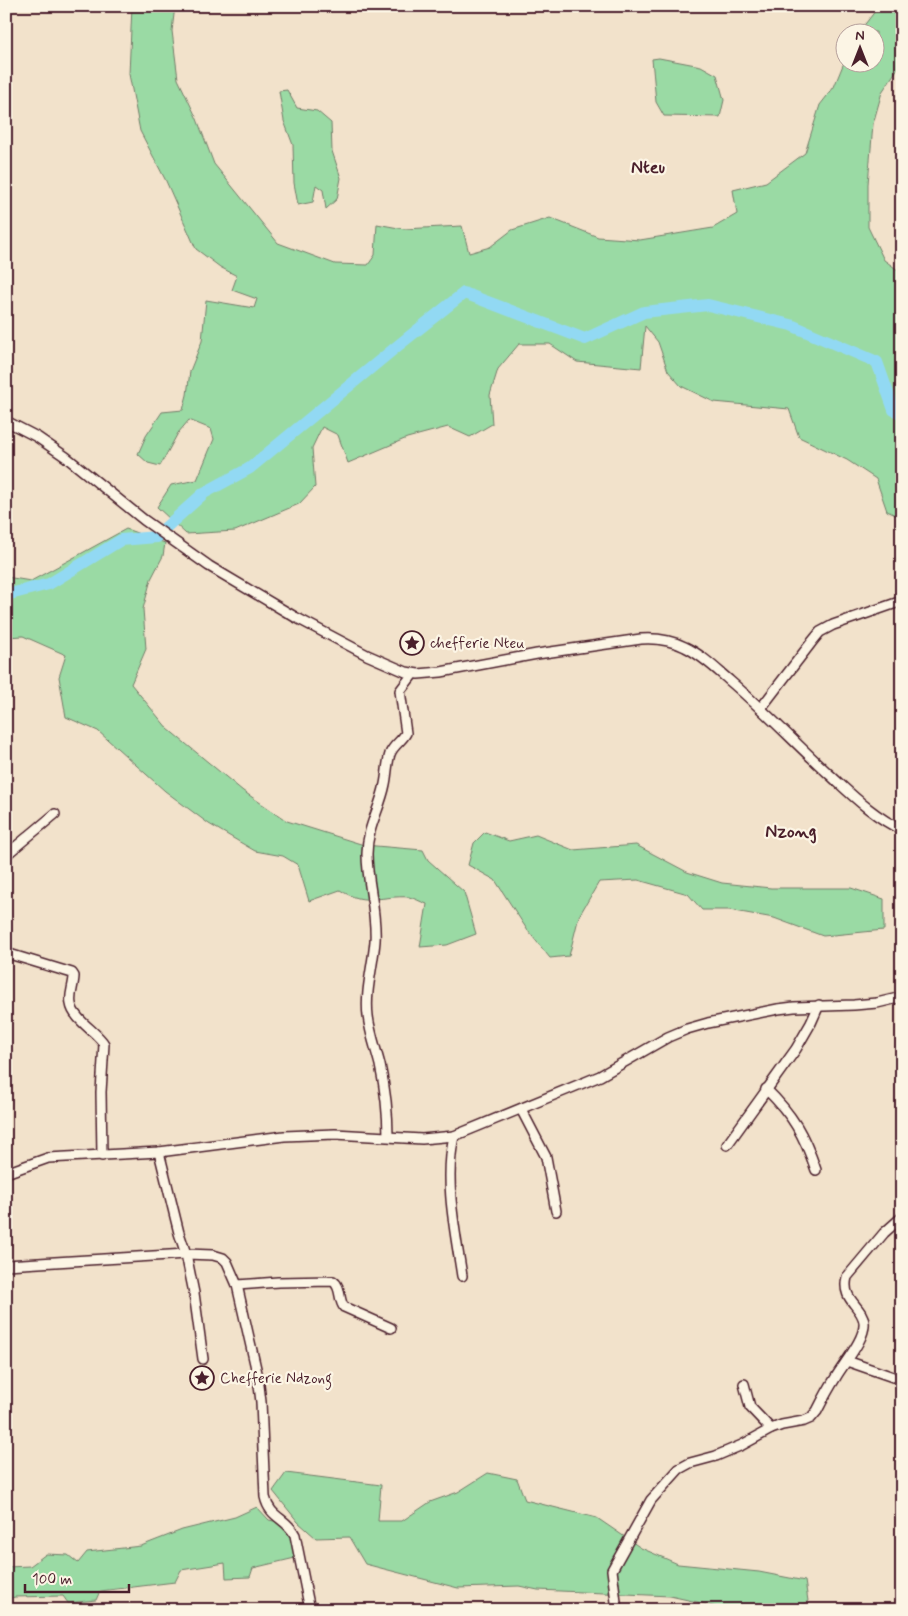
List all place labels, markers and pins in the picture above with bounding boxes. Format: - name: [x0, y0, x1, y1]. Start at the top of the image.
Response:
- place icon: chefferie Nteu: [399, 630, 425, 656]
- place label: chefferie Nteu: [430, 634, 524, 654]
- place icon: Chefferie Ndzong: [189, 1365, 215, 1391]
- place label: Chefferie Ndzong: [220, 1369, 332, 1390]

